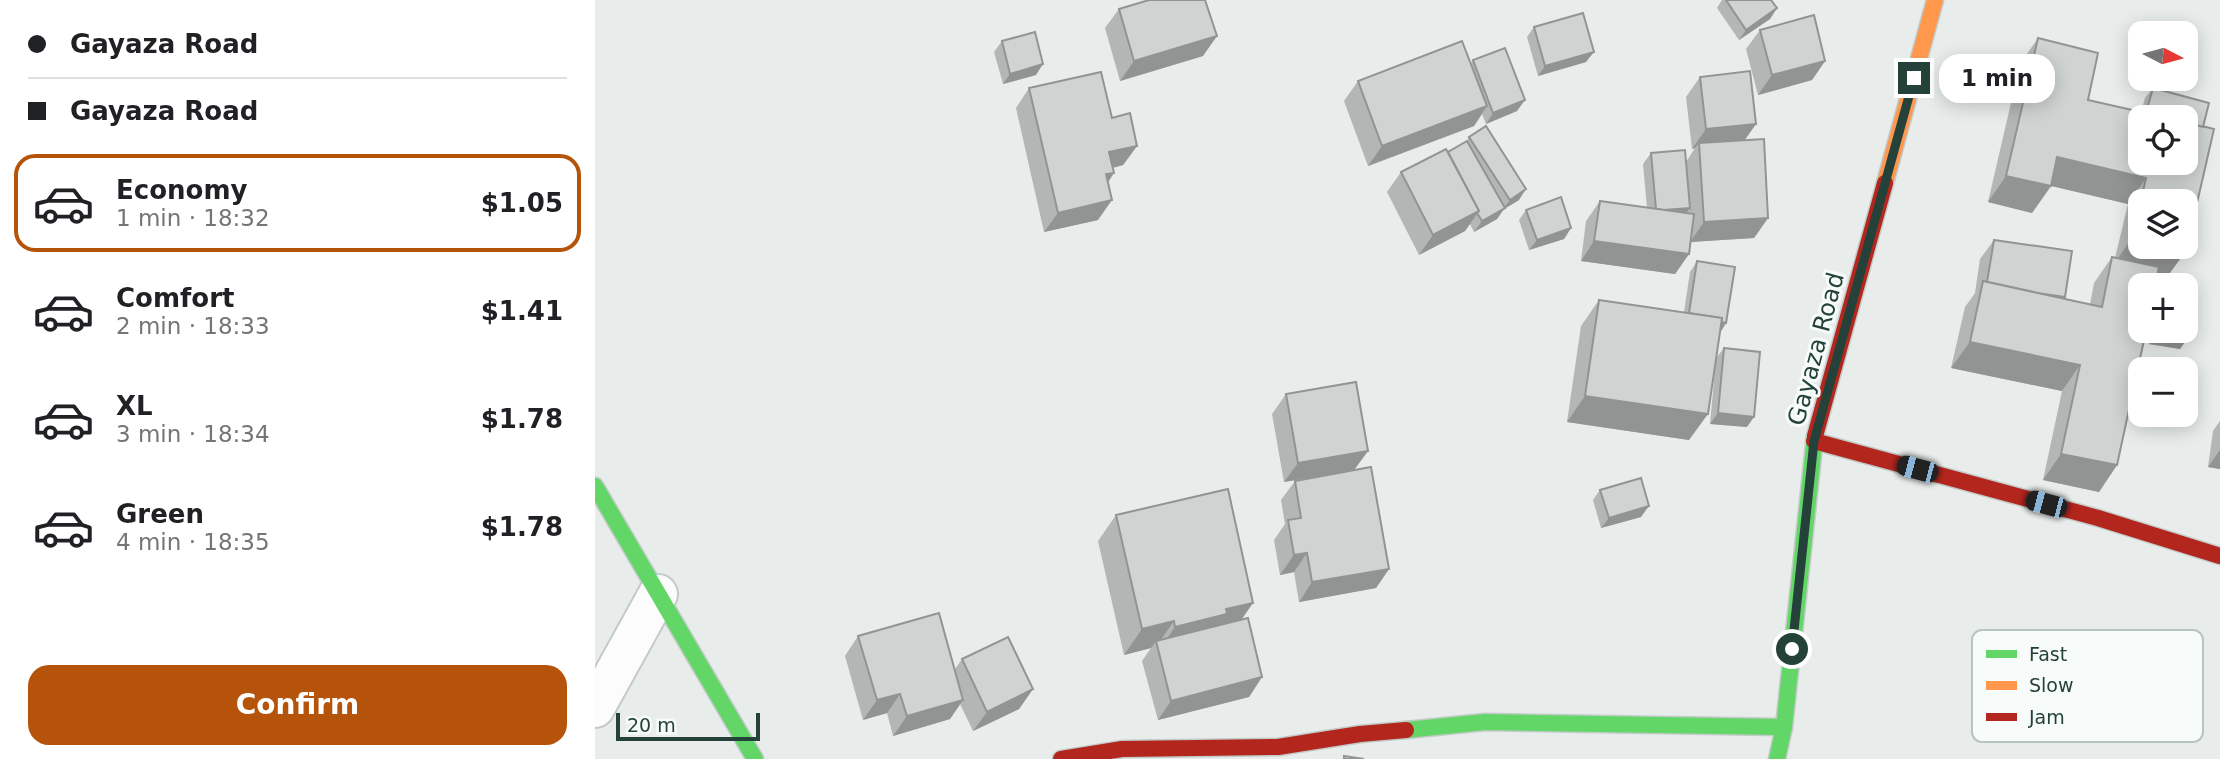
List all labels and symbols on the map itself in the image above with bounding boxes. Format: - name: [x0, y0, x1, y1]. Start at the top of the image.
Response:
- north arrow: [2128, 21, 2198, 91]
- callout: 1 min: [1939, 54, 2054, 102]
- route end: [1898, 62, 1930, 94]
- street label: Gayaza Road: [1782, 269, 1850, 429]
- car: [1894, 453, 1941, 485]
- car: [2023, 488, 2070, 520]
- legend: [1972, 630, 2203, 742]
- route start: [1776, 633, 1808, 665]
- text: Fast: [2029, 643, 2067, 665]
- text: Slow: [2029, 674, 2074, 696]
- text: Jam: [2028, 706, 2065, 728]
- scale bar: [616, 710, 759, 742]

